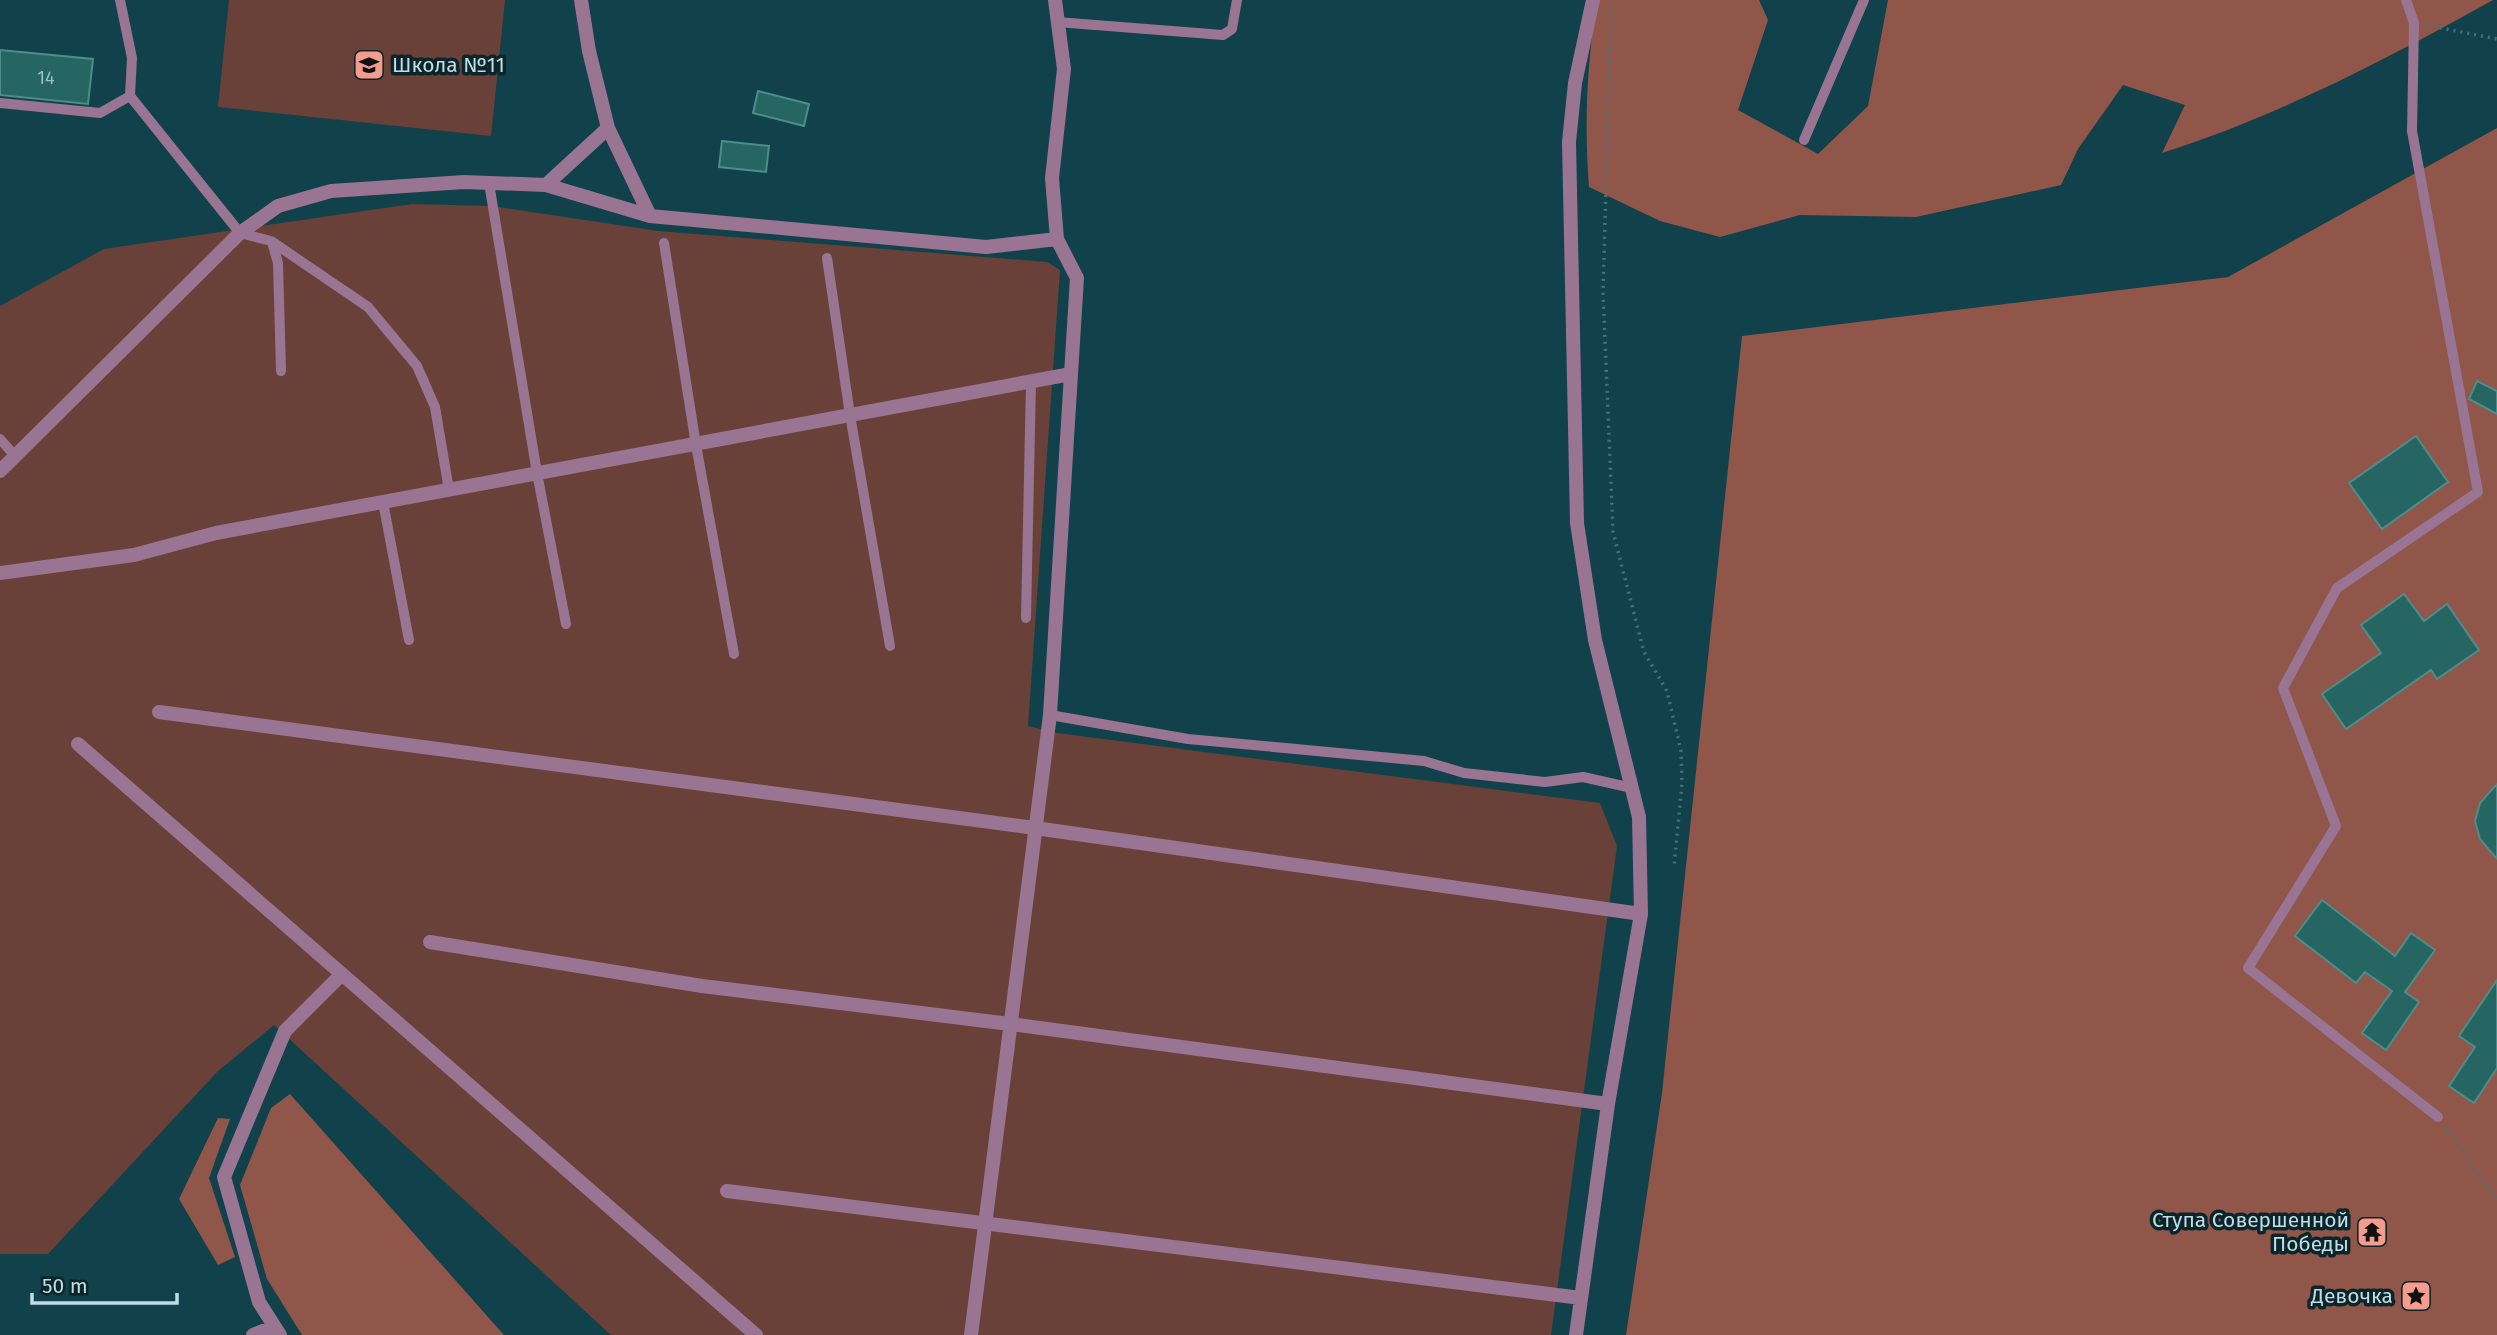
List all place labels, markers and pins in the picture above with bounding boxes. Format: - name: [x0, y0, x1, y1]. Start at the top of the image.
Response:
- school or university icon: Школа №11: [352, 48, 386, 82]
- place label: Школа №11: [392, 52, 505, 78]
- place label: Ступа Совершенной Победы: [2152, 1207, 2349, 1257]
- temple icon: Ступа Совершенной Победы: [2355, 1215, 2389, 1249]
- place icon: Девочка: [2399, 1279, 2433, 1313]
- place label: Девочка: [2310, 1283, 2393, 1309]

